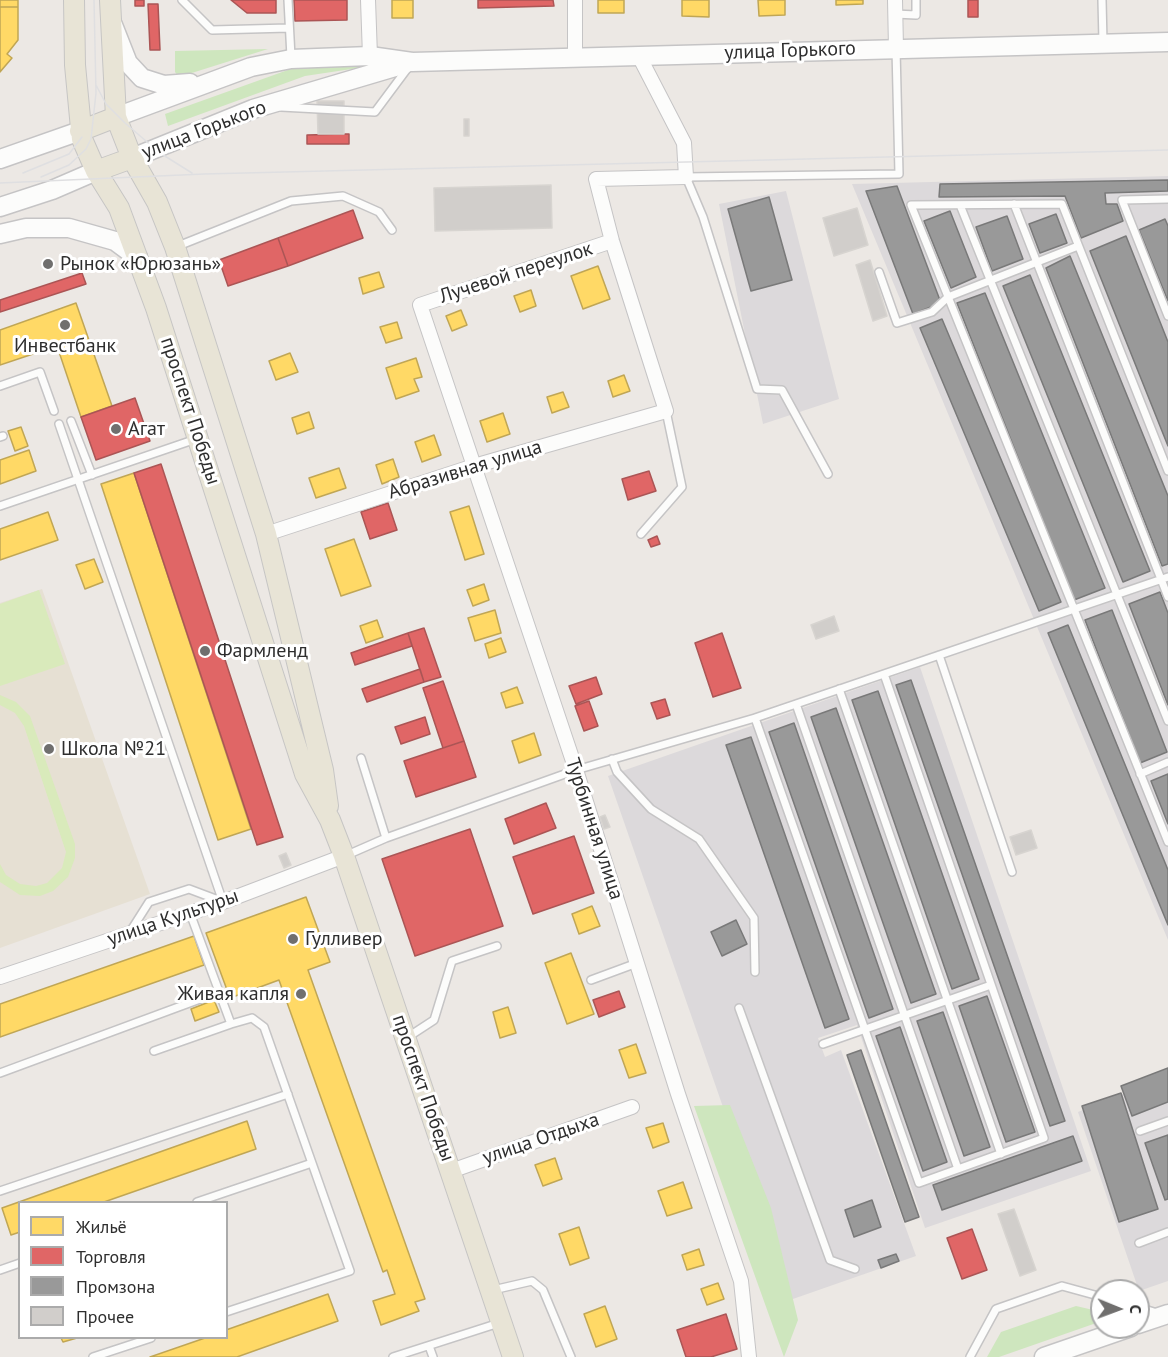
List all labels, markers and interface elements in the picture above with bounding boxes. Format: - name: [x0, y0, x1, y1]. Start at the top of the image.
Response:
- street label: улица Горького: [724, 37, 856, 65]
- street label: улица Горького: [138, 95, 270, 165]
- street label: Лучевой переулок: [436, 237, 596, 309]
- place label: Рынок «Юрюзань»: [60, 252, 221, 276]
- marker: Рынок «Юрюзань»: [41, 257, 55, 271]
- marker: Инвестбанк: [58, 318, 72, 332]
- place label: Инвестбанк: [14, 334, 116, 358]
- street label: проспект Победы: [155, 334, 225, 488]
- place label: Агат: [128, 417, 165, 441]
- marker: Агат: [109, 422, 123, 436]
- street label: Абразивная улица: [385, 435, 545, 505]
- place label: Фармленд: [217, 639, 308, 663]
- marker: Фармленд: [198, 644, 212, 658]
- place label: Школа №21: [61, 737, 166, 761]
- marker: Школа №21: [42, 742, 56, 756]
- street label: Турбинная улица: [560, 755, 628, 903]
- street label: улица Культуры: [104, 884, 242, 952]
- place label: Гулливер: [305, 927, 383, 951]
- marker: Гулливер: [286, 932, 300, 946]
- place label: Живая капля: [177, 982, 289, 1006]
- marker: Живая капля: [294, 987, 308, 1001]
- street label: проспект Победы: [387, 1012, 459, 1164]
- street label: улица Отдыха: [480, 1108, 602, 1170]
- legend: [18, 1201, 228, 1339]
- text: Жильё: [76, 1215, 127, 1238]
- text: Торговля: [76, 1245, 146, 1268]
- text: Промзона: [76, 1275, 155, 1298]
- north arrow: [1090, 1279, 1150, 1339]
- text: Прочее: [76, 1305, 134, 1328]
- text: С: [1126, 1305, 1146, 1314]

